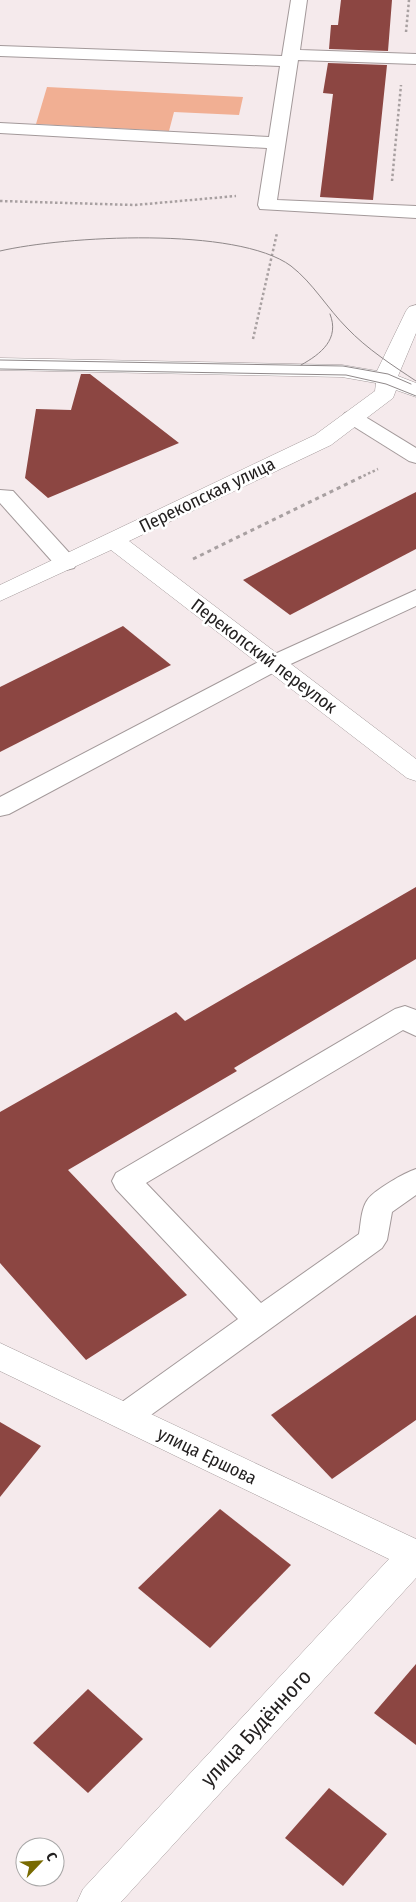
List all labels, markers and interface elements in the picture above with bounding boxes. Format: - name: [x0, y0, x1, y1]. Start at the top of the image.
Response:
- street label: Перекопская улица: [135, 452, 279, 537]
- street label: Перекопский переулок: [187, 594, 342, 718]
- street label: улица Ершова: [154, 1423, 260, 1489]
- street label: улица Будённого: [195, 1664, 317, 1792]
- north arrow: [15, 1837, 65, 1887]
- text: С: [42, 1850, 61, 1864]

